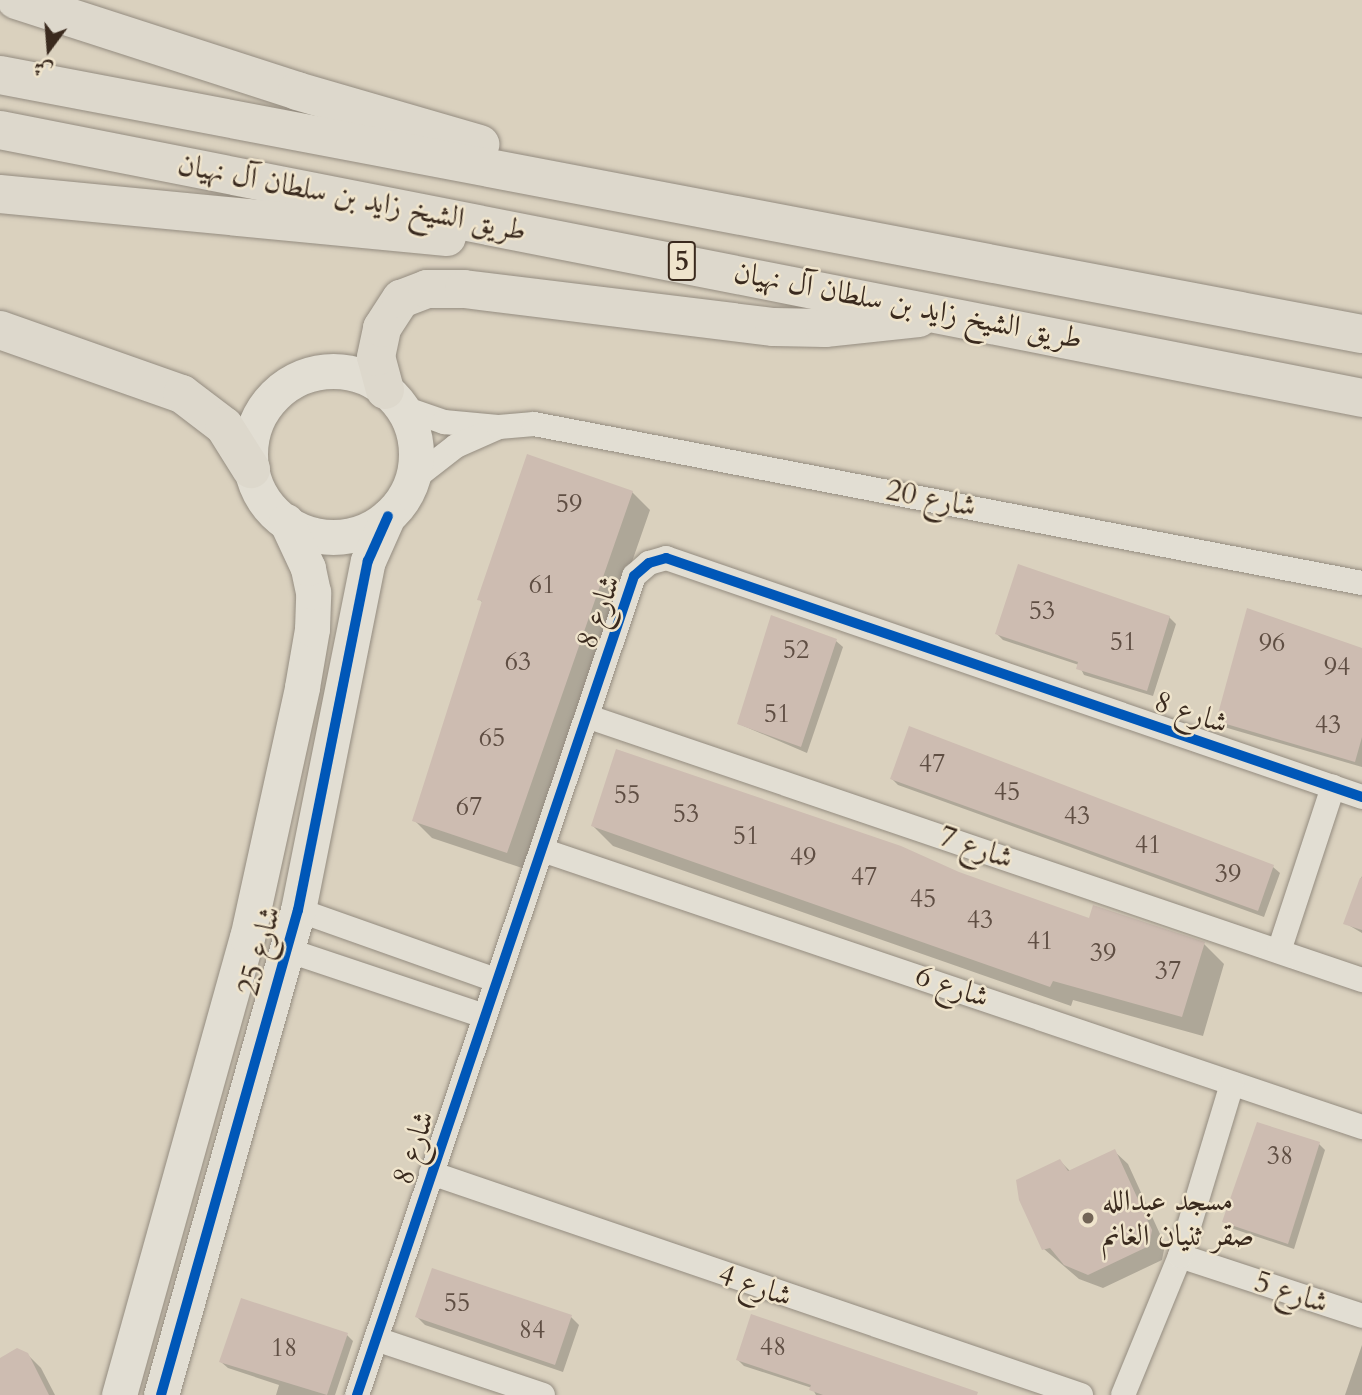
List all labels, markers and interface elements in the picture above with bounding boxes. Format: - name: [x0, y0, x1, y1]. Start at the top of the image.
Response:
- north arrow: [14, 14, 84, 84]
- text: ش: [31, 54, 56, 84]
- street label: طريق الشيخ زايد بن سلطان آل نهيان: [175, 147, 529, 249]
- road number: 5: [666, 236, 698, 286]
- street label: طريق الشيخ زايد بن سلطان آل نهيان: [731, 255, 1085, 357]
- street label: شارع 20: [883, 473, 979, 525]
- house number: 59: [556, 488, 582, 520]
- house number: 61: [529, 569, 555, 601]
- street label: شارع 8: [569, 570, 629, 654]
- house number: 53: [1029, 595, 1055, 627]
- house number: 51: [1110, 626, 1136, 658]
- house number: 96: [1259, 627, 1285, 659]
- house number: 52: [783, 634, 809, 666]
- house number: 63: [505, 646, 531, 678]
- house number: 94: [1324, 651, 1350, 683]
- street label: شارع 8: [1149, 684, 1233, 742]
- house number: 51: [764, 698, 790, 730]
- house number: 43: [1315, 709, 1341, 741]
- house number: 65: [479, 722, 505, 754]
- house number: 47: [919, 748, 945, 780]
- house number: 45: [994, 776, 1020, 808]
- house number: 55: [614, 779, 640, 811]
- house number: 67: [456, 791, 482, 823]
- house number: 53: [673, 798, 699, 830]
- house number: 43: [1064, 800, 1090, 832]
- street label: شارع 7: [934, 819, 1018, 877]
- house number: 51: [733, 820, 759, 852]
- house number: 41: [1135, 829, 1161, 861]
- house number: 49: [790, 841, 816, 873]
- house number: 39: [1215, 858, 1241, 890]
- house number: 47: [851, 861, 877, 893]
- house number: 45: [910, 883, 936, 915]
- street label: شارع 25: [231, 902, 289, 1000]
- house number: 43: [967, 904, 993, 936]
- house number: 41: [1027, 925, 1053, 957]
- house number: 39: [1090, 937, 1116, 969]
- house number: 37: [1155, 955, 1181, 987]
- street label: شارع 6: [910, 958, 994, 1016]
- street label: شارع 8: [385, 1107, 443, 1189]
- house number: 38: [1267, 1140, 1293, 1172]
- place label: مسجد عبدالله صقر ثنيان الغانم: [1102, 1183, 1254, 1254]
- marker: مسجد عبدالله صقر ثنيان الغانم: [1080, 1210, 1096, 1226]
- street label: شارع 4: [713, 1257, 797, 1315]
- street label: شارع 5: [1250, 1264, 1332, 1322]
- house number: 55: [444, 1287, 470, 1319]
- house number: 84: [519, 1314, 545, 1346]
- house number: 48: [760, 1331, 786, 1363]
- house number: 18: [271, 1332, 297, 1364]

